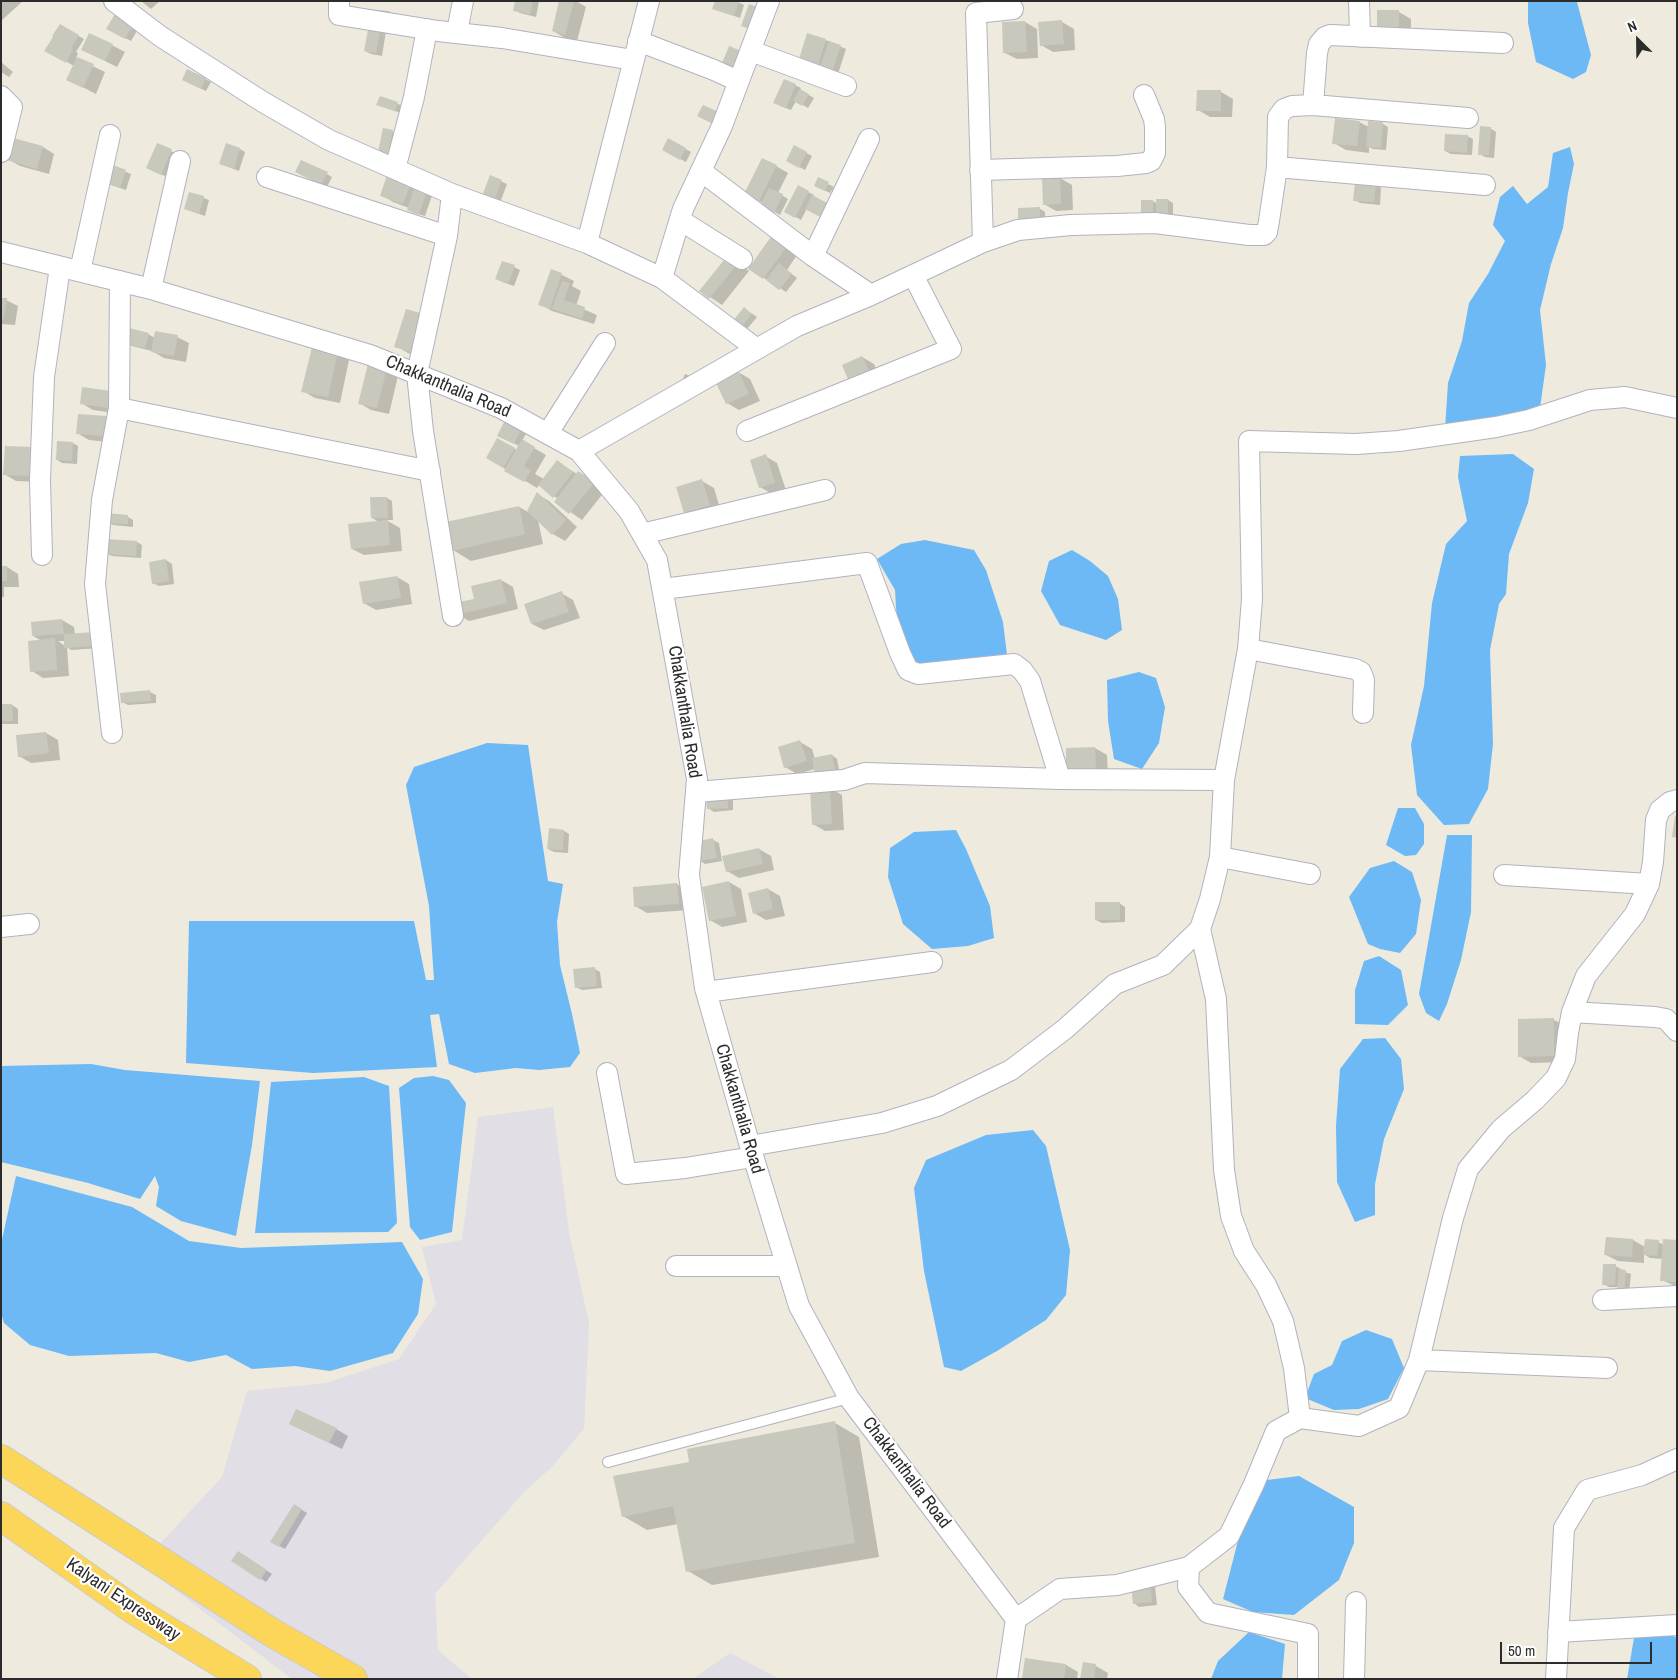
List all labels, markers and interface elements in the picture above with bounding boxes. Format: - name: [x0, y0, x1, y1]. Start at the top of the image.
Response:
- north arrow: [1613, 15, 1663, 65]
- text: N: [1625, 16, 1639, 36]
- street label: Chakkanthalia Road: [382, 351, 514, 423]
- street label: Chakkanthalia Road: [663, 644, 705, 780]
- street label: Chakkanthalia Road: [710, 1042, 768, 1176]
- street label: Chakkanthalia Road: [857, 1413, 955, 1533]
- street label: Kalyani Expressway: [62, 1554, 184, 1646]
- scale bar: [1503, 1632, 1656, 1664]
- text: 50 m: [1508, 1640, 1535, 1661]

